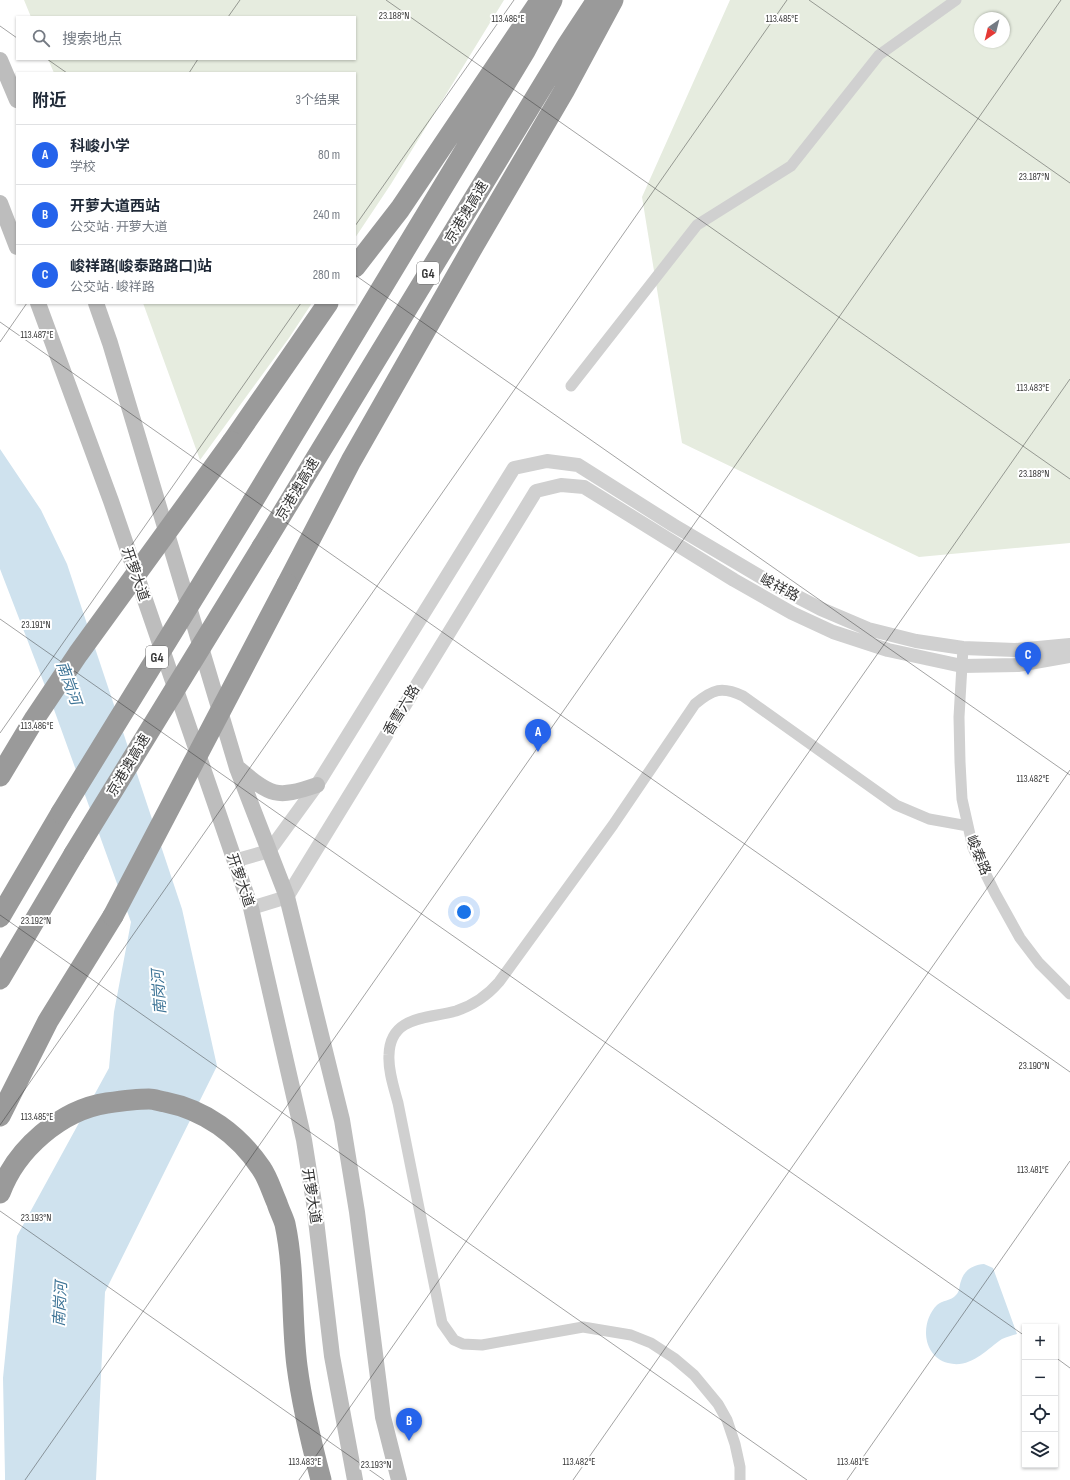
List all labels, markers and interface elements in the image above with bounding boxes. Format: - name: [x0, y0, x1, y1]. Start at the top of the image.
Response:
- text: 23.188°N: [379, 10, 409, 22]
- north arrow: [974, 12, 1010, 48]
- text: 113.486°E: [491, 13, 525, 25]
- text: 113.485°E: [766, 13, 798, 25]
- search box: [16, 16, 356, 60]
- icon: search: [30, 27, 52, 49]
- text: 搜索地点: [62, 30, 122, 49]
- text: 附近: [32, 91, 66, 111]
- text: 3个结果: [296, 92, 340, 108]
- text: 科峻小学: [70, 137, 130, 156]
- text: A: [42, 147, 48, 163]
- text: 80 m: [318, 147, 340, 163]
- text: 学校: [70, 159, 96, 175]
- text: 23.187°N: [1019, 171, 1049, 183]
- street label: 京港澳高速: [441, 178, 492, 247]
- text: 开萝大道西站: [70, 197, 160, 216]
- text: B: [42, 207, 48, 223]
- text: 240 m: [313, 207, 340, 223]
- text: 公交站 · 开萝大道: [70, 219, 168, 235]
- text: 峻祥路(峻泰路路口)站: [70, 257, 212, 276]
- road number: G4: [417, 262, 439, 284]
- text: C: [42, 267, 48, 283]
- text: 280 m: [313, 267, 340, 283]
- text: 公交站 · 峻祥路: [70, 279, 155, 295]
- text: 113.487°E: [20, 329, 54, 341]
- text: 113.483°E: [1017, 382, 1049, 394]
- street label: 京港澳高速: [272, 455, 323, 524]
- text: 23.188°N: [1019, 468, 1049, 480]
- street label: 开萝大道: [118, 545, 153, 603]
- street label: 峻祥路: [757, 570, 802, 605]
- text: 23.191°N: [21, 619, 51, 631]
- pin: C: [1015, 642, 1041, 675]
- road number: G4: [146, 646, 168, 668]
- water label: 南岗河: [52, 659, 86, 710]
- street label: 香雪六路: [380, 682, 423, 739]
- pin: A: [525, 719, 551, 752]
- text: 113.486°E: [20, 720, 54, 732]
- street label: 京港澳高速: [103, 731, 154, 800]
- text: 113.482°E: [1017, 773, 1050, 785]
- street label: 峻泰路: [963, 833, 994, 878]
- street label: 开萝大道: [223, 851, 258, 909]
- your location: [454, 902, 474, 922]
- text: 23.192°N: [21, 915, 51, 927]
- water label: 南岗河: [148, 966, 171, 1015]
- text: 23.190°N: [1019, 1060, 1049, 1072]
- text: 113.485°E: [21, 1111, 53, 1123]
- text: 113.481°E: [1017, 1164, 1049, 1176]
- street label: 开萝大道: [299, 1167, 324, 1225]
- text: 23.193°N: [21, 1212, 51, 1224]
- water label: 南岗河: [50, 1278, 71, 1327]
- map controls: [1022, 1324, 1058, 1468]
- button: +: [1022, 1324, 1058, 1360]
- button: −: [1022, 1360, 1058, 1396]
- button: locate: [1022, 1396, 1058, 1432]
- pin: B: [396, 1408, 422, 1441]
- button: layers: [1022, 1432, 1058, 1468]
- text: 113.483°E: [289, 1456, 321, 1468]
- text: 113.482°E: [563, 1456, 596, 1468]
- text: 113.481°E: [837, 1456, 869, 1468]
- text: 23.193°N: [361, 1459, 391, 1471]

